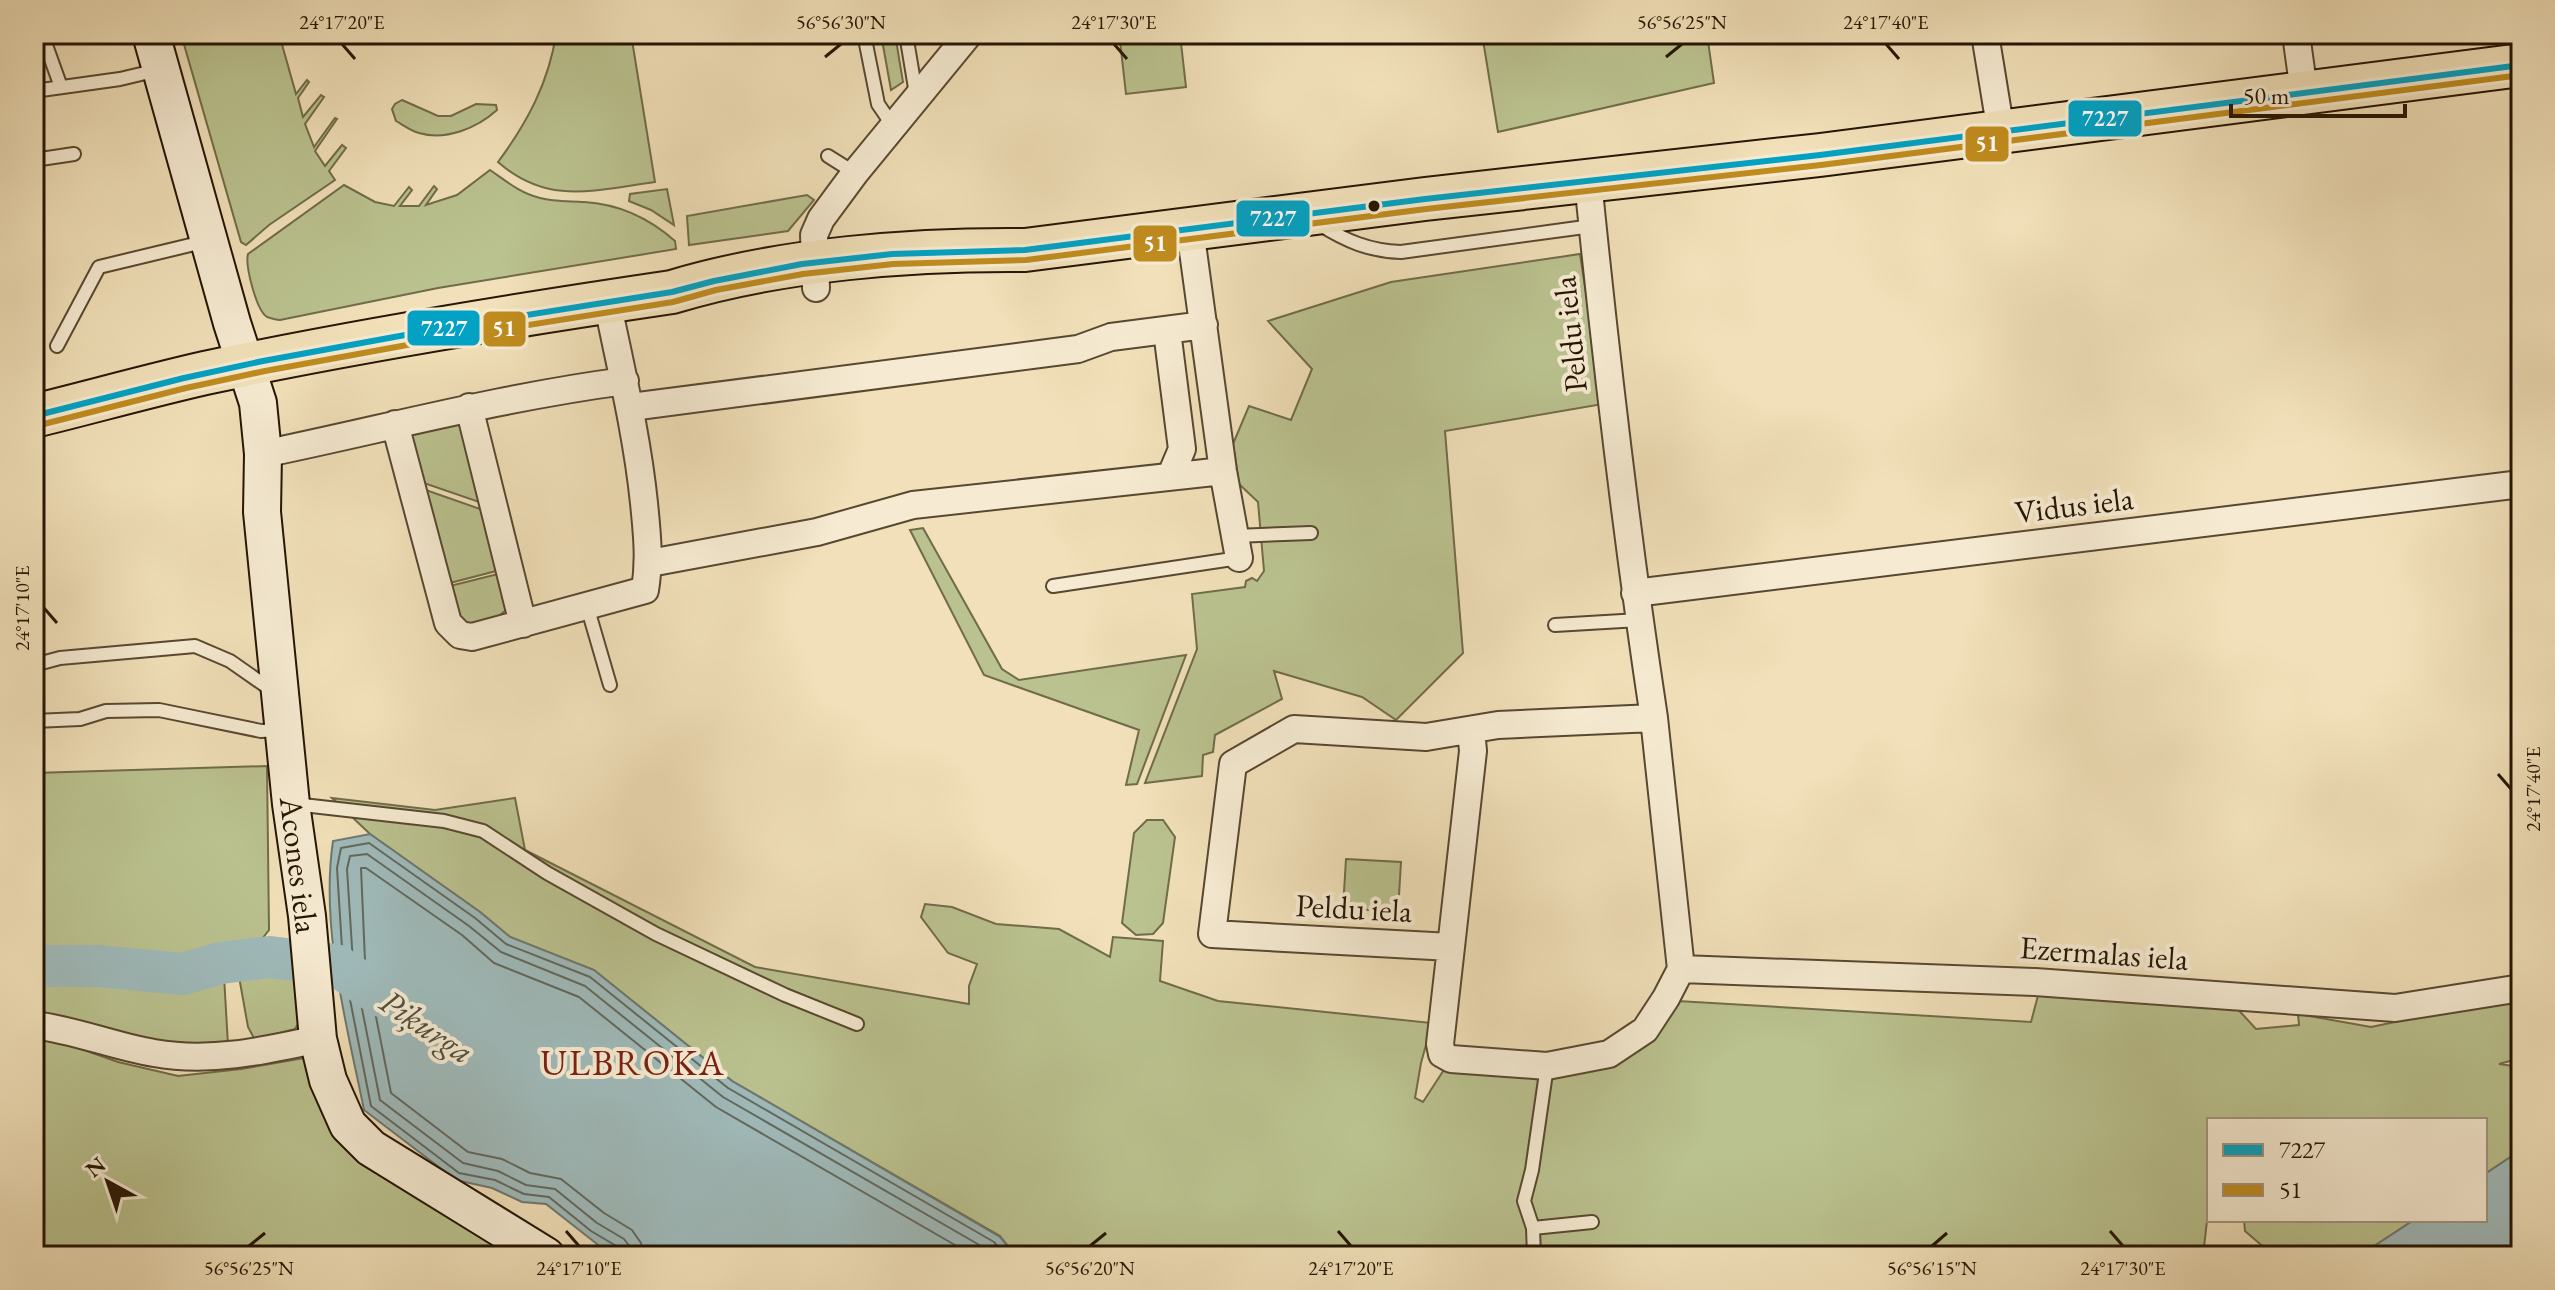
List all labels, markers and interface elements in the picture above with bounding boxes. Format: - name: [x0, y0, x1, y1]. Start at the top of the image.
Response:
- text: 24°17'20"E: [299, 9, 385, 35]
- text: 56°56'30"N: [796, 9, 886, 35]
- text: 24°17'30"E: [1071, 9, 1157, 35]
- text: 56°56'25"N: [1637, 9, 1727, 35]
- text: 24°17'40"E: [1843, 9, 1929, 35]
- scale bar: [2231, 68, 2405, 118]
- text: 50 m: [2243, 80, 2290, 111]
- line badge: 7227: [2067, 99, 2143, 138]
- text: 7227: [2082, 104, 2129, 133]
- line badge: 51: [1964, 125, 2010, 163]
- text: 51: [1975, 129, 1999, 158]
- unlabelled marker: [1366, 198, 1382, 214]
- line badge: 7227: [1235, 199, 1311, 238]
- text: 7227: [1250, 204, 1297, 233]
- line badge: 51: [1132, 224, 1178, 263]
- text: 51: [1143, 229, 1167, 258]
- street label: Peldu iela: [1543, 274, 1597, 394]
- line badge: 7227: [406, 309, 481, 347]
- line badge: 51: [482, 310, 527, 348]
- text: 7227: [421, 314, 468, 343]
- text: 51: [492, 314, 516, 343]
- street label: Vidus iela: [2012, 477, 2136, 533]
- text: 24°17'10"E: [9, 565, 35, 651]
- text: 24°17'40"E: [2520, 746, 2546, 832]
- street label: Acones iela: [270, 793, 328, 936]
- street label: Peldu iela: [1295, 884, 1413, 932]
- street label: Ezermalas iela: [2018, 926, 2190, 980]
- water label: Piķurga: [372, 979, 482, 1073]
- district label: ULBROKA: [540, 1039, 726, 1086]
- legend: [2207, 1118, 2487, 1222]
- text: 7227: [2279, 1134, 2326, 1165]
- north arrow: [68, 1142, 148, 1222]
- text: N: [79, 1150, 112, 1184]
- text: 51: [2279, 1174, 2302, 1205]
- text: 56°56'25"N: [204, 1255, 294, 1281]
- text: 24°17'10"E: [536, 1255, 622, 1281]
- text: 56°56'20"N: [1045, 1255, 1135, 1281]
- text: 24°17'20"E: [1308, 1255, 1394, 1281]
- text: 56°56'15"N: [1887, 1255, 1977, 1281]
- text: 24°17'30"E: [2080, 1255, 2166, 1281]

